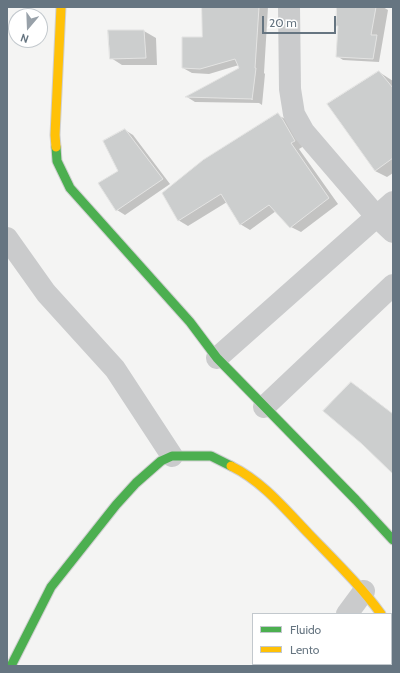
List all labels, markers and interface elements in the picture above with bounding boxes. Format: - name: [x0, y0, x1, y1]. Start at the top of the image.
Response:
- north arrow: [8, 8, 48, 48]
- scale bar: [264, 8, 338, 34]
- text: 20 m: [269, 15, 297, 30]
- text: N: [18, 31, 30, 46]
- legend: [252, 613, 392, 665]
- text: Fluido: [290, 622, 321, 637]
- text: Lento: [290, 642, 319, 657]

